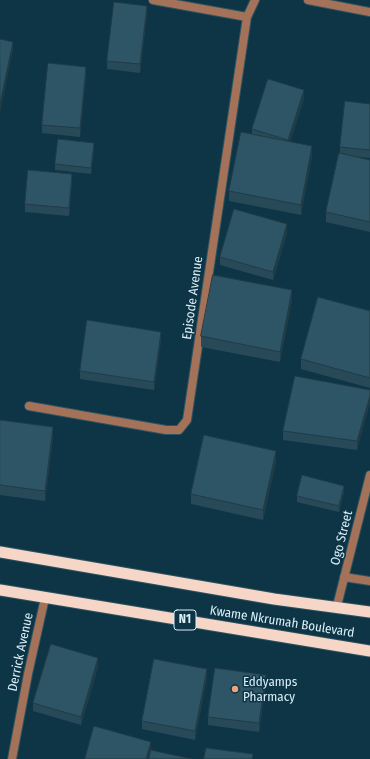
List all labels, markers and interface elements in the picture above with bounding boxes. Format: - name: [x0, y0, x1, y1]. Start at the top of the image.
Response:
- street label: Episode Avenue: [179, 255, 207, 341]
- street label: Ogo Street: [328, 509, 356, 567]
- street label: Kwame Nkrumah Boulevard: [209, 603, 355, 641]
- road number: N1: [174, 610, 196, 630]
- street label: Derrick Avenue: [5, 611, 37, 693]
- place label: Eddyamps Pharmacy: [243, 674, 297, 705]
- marker: Eddyamps Pharmacy: [230, 684, 240, 694]

